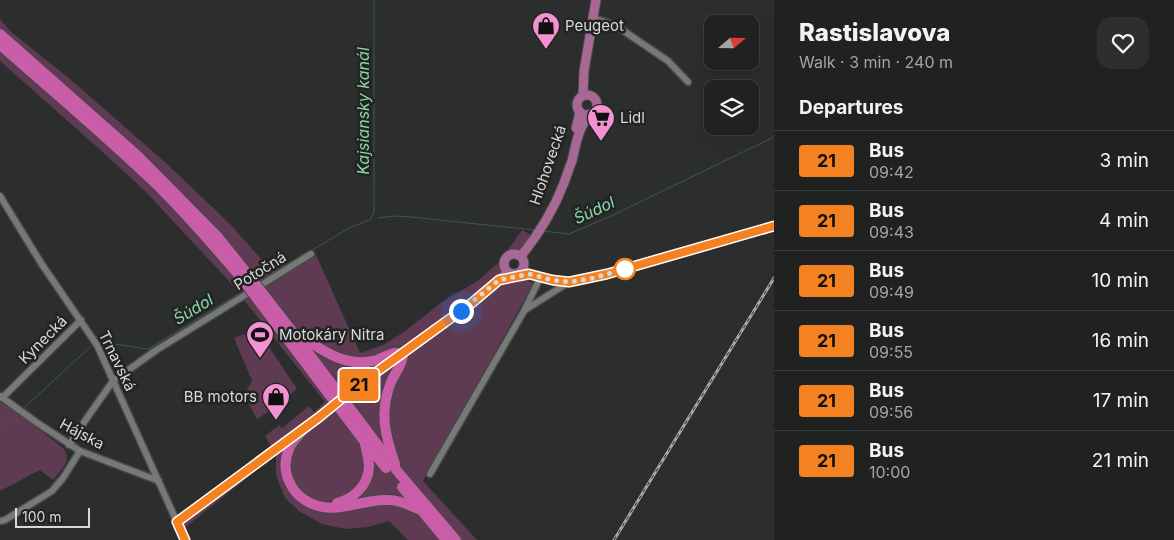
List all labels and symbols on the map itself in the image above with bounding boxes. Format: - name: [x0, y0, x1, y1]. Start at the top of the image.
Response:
- shop icon: Peugeot: [531, 11, 561, 50]
- north arrow: [704, 15, 759, 70]
- place label: Peugeot: [565, 16, 624, 35]
- water label: Kajsiansky kanál: [353, 47, 373, 175]
- supermarket icon: Lidl: [586, 103, 616, 142]
- place label: Lidl: [620, 108, 645, 127]
- street label: Hlohovecká: [525, 122, 570, 207]
- water label: Šúdol: [570, 192, 618, 228]
- street label: Potočná: [230, 247, 289, 294]
- unlabelled marker: [614, 258, 636, 280]
- water label: Šúdol: [169, 289, 217, 329]
- your location: [449, 299, 474, 324]
- street label: Kynecká: [14, 311, 71, 368]
- sports icon: Motokáry Nitra: [245, 320, 275, 359]
- place label: Motokáry Nitra: [279, 325, 384, 344]
- street label: Trnavská: [95, 327, 140, 394]
- line badge: 21: [336, 369, 382, 401]
- shop icon: BB motors: [261, 382, 291, 421]
- place label: BB motors: [184, 387, 257, 406]
- street label: Hájska: [57, 414, 108, 453]
- scale bar: [15, 505, 90, 528]

